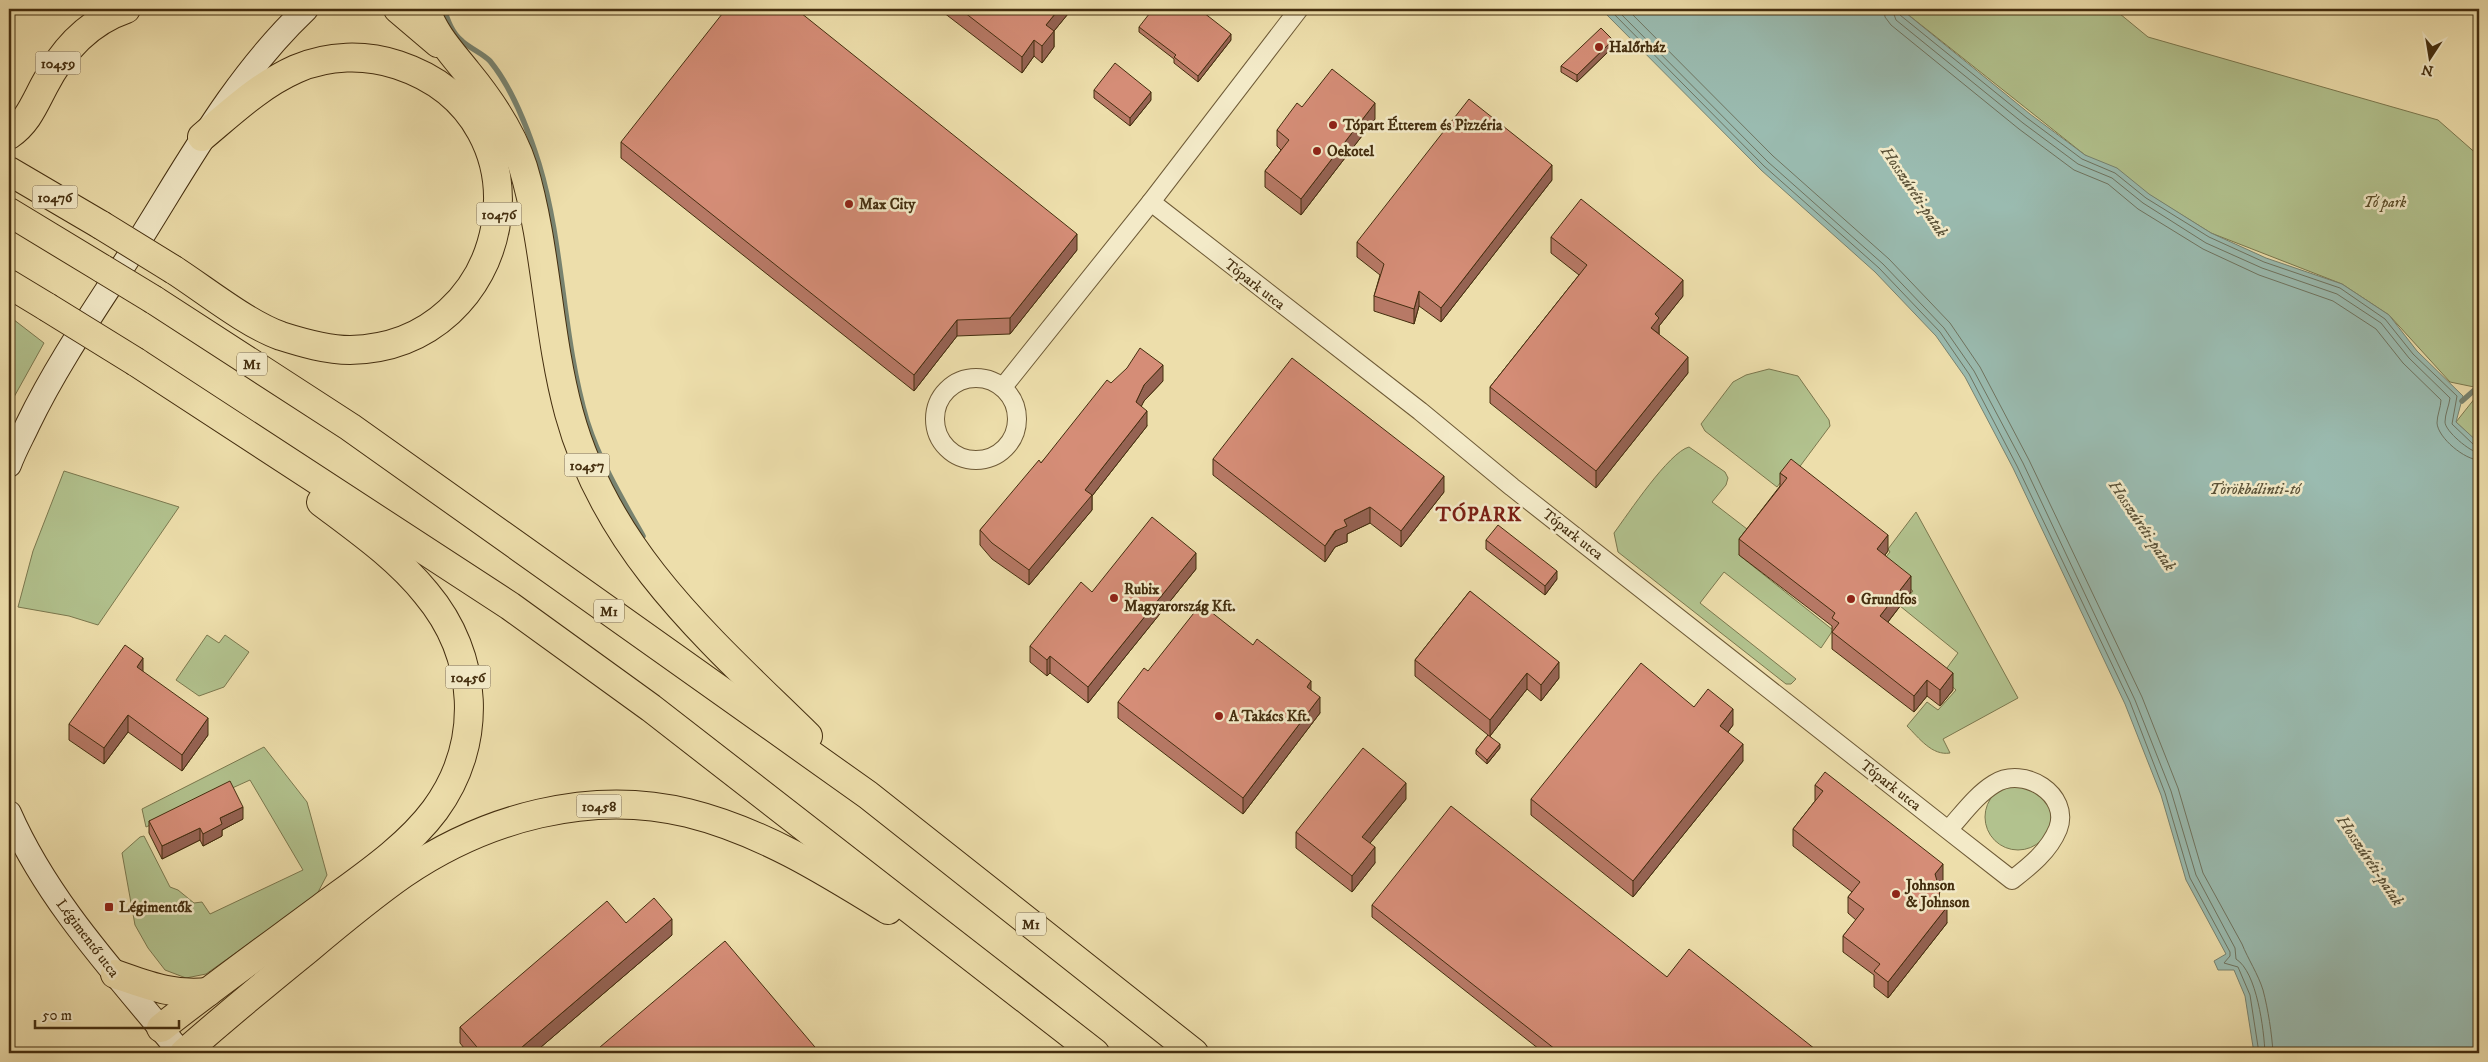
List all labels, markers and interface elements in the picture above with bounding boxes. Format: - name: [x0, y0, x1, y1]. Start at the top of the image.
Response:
- north arrow: [2406, 32, 2456, 82]
- place label: Halőrház: [1609, 38, 1666, 57]
- marker: Halőrház: [1593, 41, 1605, 53]
- road number: 10459: [36, 52, 80, 74]
- text: N: [2420, 60, 2435, 80]
- place label: Tópart Étterem és Pizzéria: [1342, 115, 1503, 135]
- marker: Tópart Étterem és Pizzéria: [1327, 119, 1339, 131]
- place label: Oekotel: [1327, 142, 1374, 161]
- water label: Hosszúréti-patak: [1876, 142, 1952, 241]
- marker: Oekotel: [1311, 145, 1323, 157]
- road number: 10476: [32, 186, 78, 208]
- park label: Tó park: [2364, 193, 2407, 212]
- place label: Max City: [859, 195, 916, 214]
- marker: Max City: [843, 198, 855, 210]
- road number: 10476: [476, 202, 522, 225]
- street label: Tópark utca: [1220, 255, 1289, 314]
- road number: M1: [237, 352, 267, 376]
- road number: 10457: [564, 454, 610, 476]
- water label: Hosszúréti-patak: [2104, 476, 2180, 575]
- water label: Törökbálinti-tó: [2209, 479, 2303, 499]
- district label: TÓPARK: [1435, 502, 1522, 528]
- street label: Tópark utca: [1538, 505, 1607, 564]
- place label: Rubix Magyarország Kft.: [1124, 580, 1236, 616]
- place label: Grundfos: [1861, 590, 1917, 609]
- marker: Rubix Magyarország Kft.: [1108, 592, 1120, 604]
- marker: Grundfos: [1845, 593, 1857, 605]
- road number: M1: [594, 600, 624, 622]
- road number: 10456: [446, 666, 490, 689]
- place label: A Takács Kft.: [1228, 707, 1311, 726]
- marker: A Takács Kft.: [1213, 710, 1225, 722]
- street label: Tópark utca: [1856, 756, 1925, 815]
- road number: 10458: [576, 794, 622, 818]
- water label: Hosszúréti-patak: [2332, 811, 2408, 910]
- place label: Johnson & Johnson: [1904, 876, 1970, 912]
- marker: Johnson & Johnson: [1890, 888, 1902, 900]
- street label: Légimentő utca: [52, 895, 124, 982]
- place label: Légimentők: [119, 898, 192, 917]
- marker: Légimentők: [103, 901, 115, 913]
- road number: M1: [1016, 912, 1046, 936]
- scale bar: [35, 997, 179, 1029]
- text: 50 m: [42, 1006, 72, 1025]

